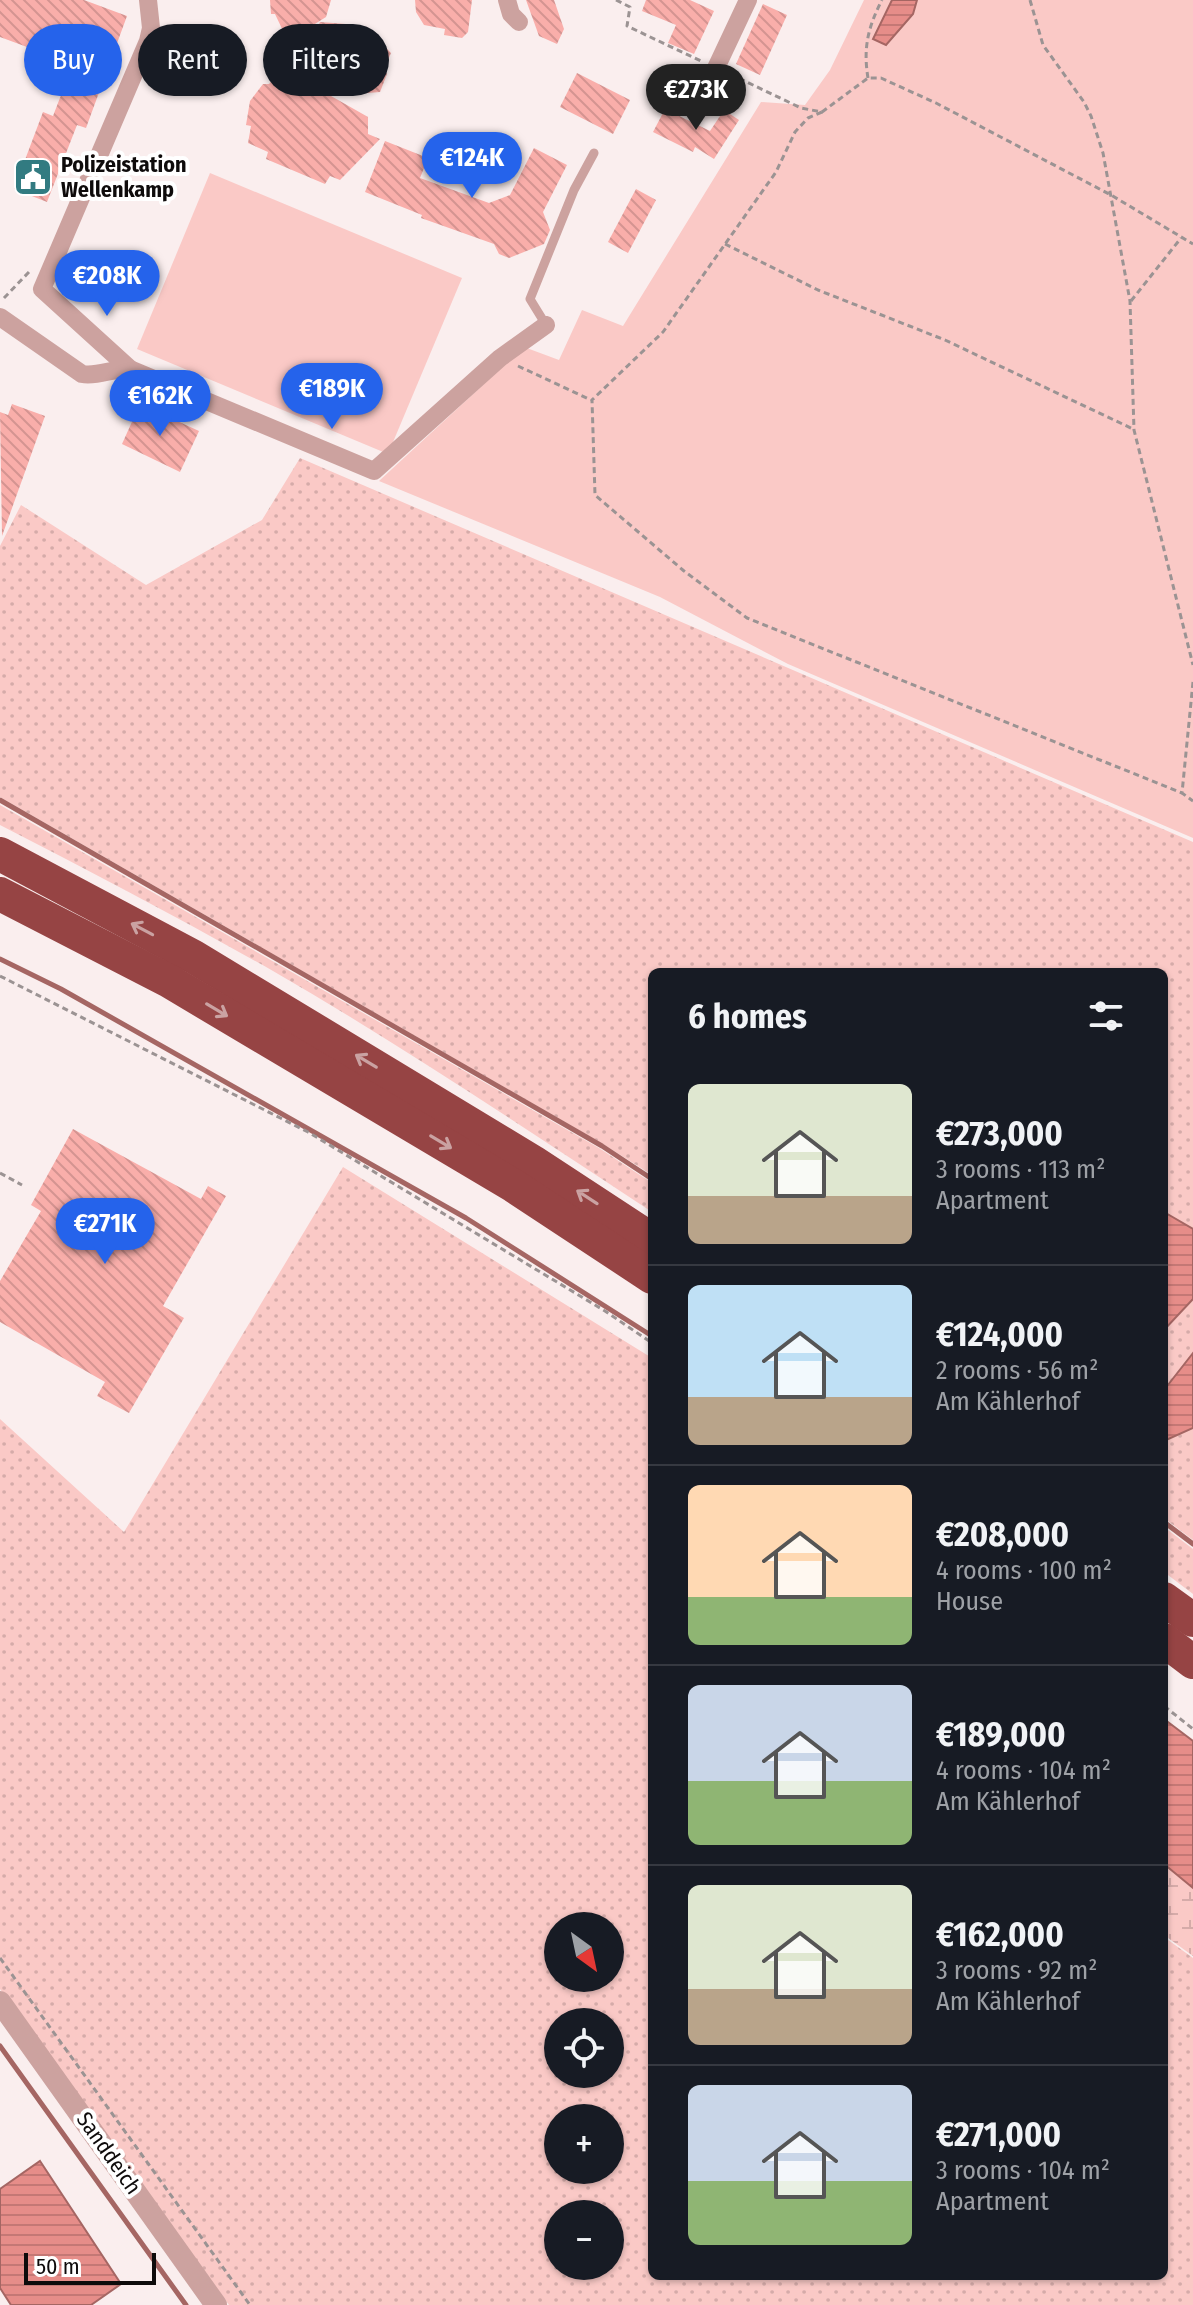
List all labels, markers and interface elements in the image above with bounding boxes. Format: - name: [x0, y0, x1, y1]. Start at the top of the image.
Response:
- chip: Buy: [24, 24, 122, 96]
- chip: Rent: [138, 24, 247, 96]
- chip: Filters: [263, 24, 389, 96]
- pin: €273K: [640, 64, 752, 132]
- text: €273K: [664, 74, 728, 105]
- pin: €124K: [416, 132, 528, 200]
- text: €124K: [440, 142, 504, 173]
- place label: Polizeistation Wellenkamp: [61, 151, 186, 203]
- public building icon: Polizeistation Wellenkamp: [12, 156, 54, 198]
- pin: €208K: [51, 250, 163, 318]
- text: €208K: [73, 260, 141, 291]
- pin: €189K: [276, 363, 388, 431]
- pin: €162K: [104, 370, 216, 438]
- text: €189K: [299, 373, 365, 404]
- text: €162K: [128, 380, 192, 411]
- one-way arrow: [130, 921, 154, 936]
- icon: filters: [1084, 994, 1128, 1038]
- text: 6 homes: [688, 996, 807, 1037]
- one-way arrow: [205, 1002, 228, 1018]
- one-way arrow: [355, 1052, 378, 1068]
- text: €273,000: [936, 1113, 1063, 1154]
- icon: home: [752, 1116, 848, 1212]
- one-way arrow: [429, 1135, 452, 1151]
- text: 3 rooms · 113 m²: [936, 1154, 1105, 1185]
- text: Apartment: [936, 1185, 1049, 1216]
- one-way arrow: [576, 1189, 599, 1205]
- pin: €271K: [49, 1198, 161, 1266]
- text: €271K: [74, 1208, 136, 1239]
- text: €124,000: [936, 1314, 1063, 1355]
- icon: home: [752, 1317, 848, 1413]
- text: 2 rooms · 56 m²: [936, 1355, 1098, 1386]
- text: Am Kählerhof: [936, 1386, 1080, 1417]
- text: €208,000: [936, 1514, 1069, 1555]
- icon: home: [752, 1517, 848, 1613]
- text: 4 rooms · 100 m²: [936, 1555, 1112, 1586]
- text: House: [936, 1586, 1003, 1617]
- text: €189,000: [936, 1714, 1066, 1755]
- icon: home: [752, 1717, 848, 1813]
- text: 4 rooms · 104 m²: [936, 1755, 1111, 1786]
- text: Am Kählerhof: [936, 1786, 1080, 1817]
- north arrow: [544, 1912, 624, 1992]
- map controls: [544, 1912, 624, 2280]
- text: €162,000: [936, 1914, 1064, 1955]
- icon: home: [752, 1917, 848, 2013]
- text: 3 rooms · 92 m²: [936, 1955, 1097, 1986]
- text: Am Kählerhof: [936, 1986, 1080, 2017]
- button: locate: [544, 2008, 624, 2088]
- button: +: [544, 2104, 624, 2184]
- street label: Sanddeich: [71, 2107, 147, 2199]
- text: €271,000: [936, 2114, 1061, 2155]
- icon: home: [752, 2117, 848, 2213]
- text: 3 rooms · 104 m²: [936, 2155, 1110, 2186]
- text: Apartment: [936, 2186, 1049, 2217]
- button: −: [544, 2200, 624, 2280]
- scale bar: [24, 2249, 156, 2285]
- text: 50 m: [36, 2253, 80, 2280]

